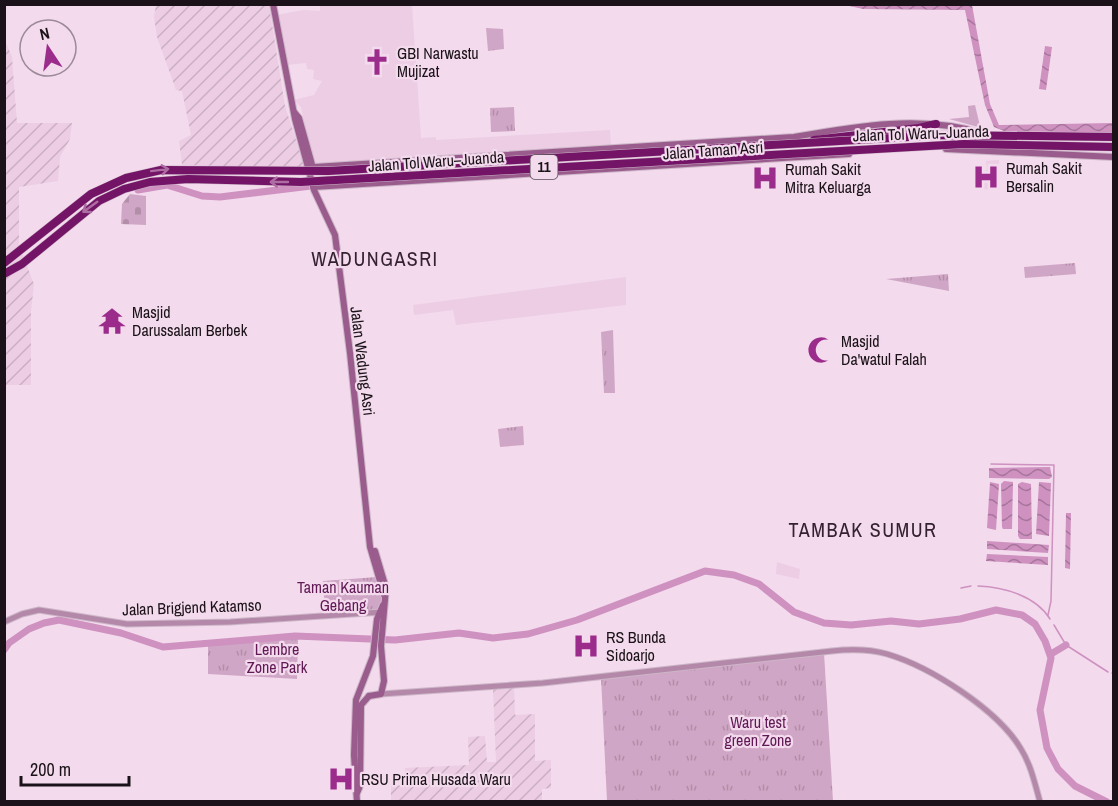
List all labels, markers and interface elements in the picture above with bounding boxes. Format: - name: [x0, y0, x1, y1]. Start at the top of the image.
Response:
- north arrow: [18, 18, 78, 78]
- text: N: [38, 22, 52, 45]
- place label: GBI Narwastu Mujizat: [397, 42, 479, 82]
- church icon: GBI Narwastu Mujizat: [362, 47, 392, 77]
- street label: Jalan Tol Waru–Juanda: [852, 120, 990, 146]
- street label: Jalan Taman Asri: [662, 136, 764, 164]
- street label: Jalan Tol Waru–Juanda: [367, 145, 506, 177]
- road number: 11: [530, 155, 558, 179]
- place label: Rumah Sakit Bersalin: [1006, 157, 1082, 197]
- place label: Rumah Sakit Mitra Keluarga: [785, 158, 872, 198]
- hospital icon: Rumah Sakit Bersalin: [971, 162, 1001, 192]
- hospital icon: Rumah Sakit Mitra Keluarga: [750, 163, 780, 193]
- one-way arrow: [150, 165, 170, 176]
- one-way arrow: [270, 176, 290, 188]
- one-way arrow: [83, 201, 99, 213]
- district label: WADUNGASRI: [311, 245, 439, 272]
- place label: Masjid Darussalam Berbek: [132, 301, 248, 341]
- street label: Jalan Wadung Asri: [345, 305, 381, 417]
- temple icon: Masjid Darussalam Berbek: [97, 306, 127, 336]
- place label: Masjid Da'watul Falah: [841, 330, 927, 370]
- mosque icon: Masjid Da'watul Falah: [806, 335, 836, 365]
- district label: TAMBAK SUMUR: [789, 516, 937, 543]
- park label: Taman Kauman Gebang: [297, 576, 389, 616]
- street label: Jalan Brigjend Katamso: [122, 594, 262, 620]
- place label: RS Bunda Sidoarjo: [606, 626, 667, 666]
- hospital icon: RS Bunda Sidoarjo: [571, 631, 601, 661]
- park label: Lembre Zone Park: [247, 638, 308, 678]
- park label: Waru test green Zone: [724, 711, 792, 751]
- scale bar: [21, 749, 129, 787]
- text: 200 m: [30, 757, 71, 782]
- hospital icon: RSU Prima Husada Waru: [326, 764, 356, 794]
- place label: RSU Prima Husada Waru: [361, 768, 511, 790]

